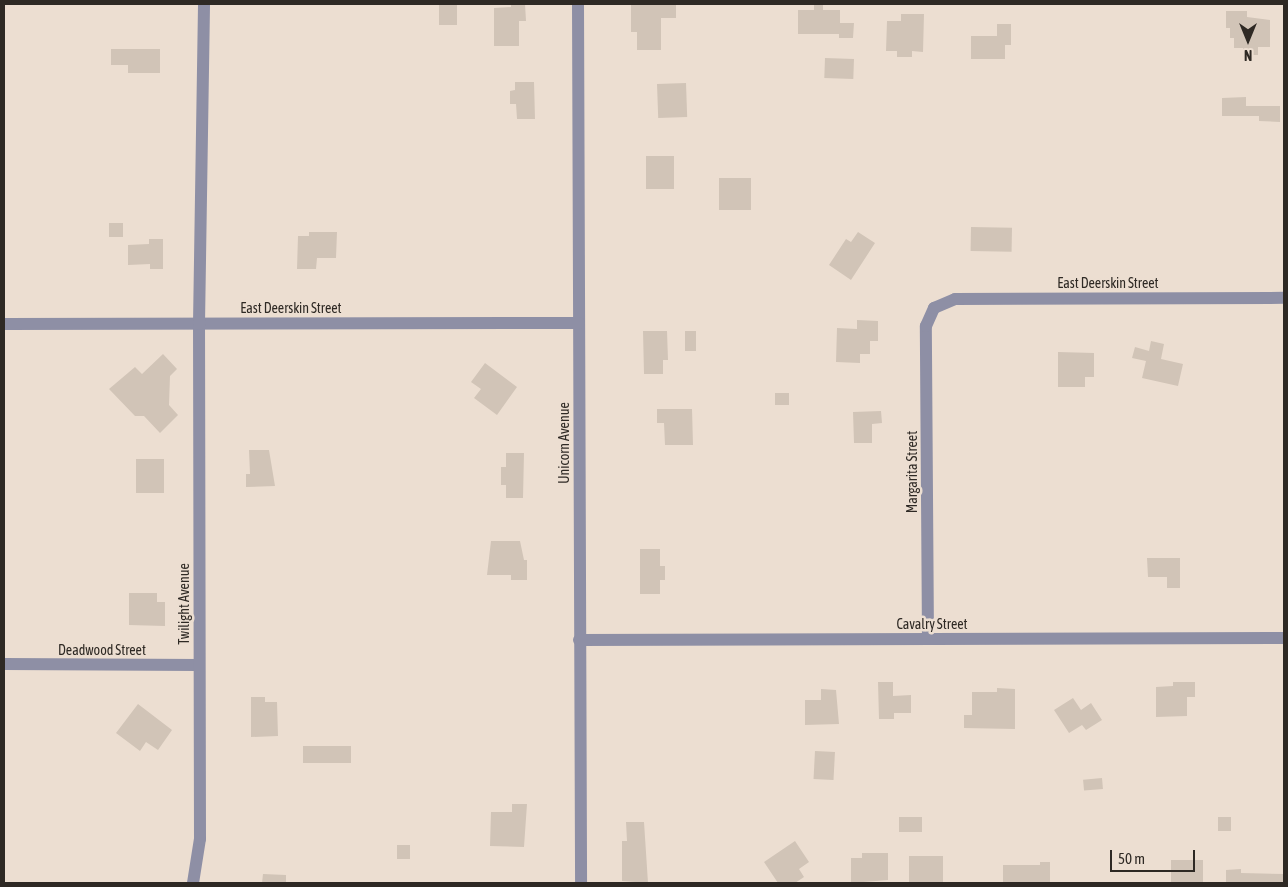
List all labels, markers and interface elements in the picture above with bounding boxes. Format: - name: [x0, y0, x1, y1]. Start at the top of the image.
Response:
- north arrow: [1223, 15, 1273, 65]
- text: N: [1244, 47, 1252, 63]
- street label: East Deerskin Street: [1057, 275, 1159, 291]
- street label: East Deerskin Street: [240, 300, 342, 316]
- street label: Unicorn Avenue: [556, 402, 572, 484]
- street label: Margarita Street: [904, 431, 920, 513]
- street label: Twilight Avenue: [176, 563, 192, 645]
- street label: Cavalry Street: [896, 616, 968, 632]
- street label: Deadwood Street: [58, 642, 146, 658]
- scale bar: [1113, 840, 1198, 872]
- text: 50 m: [1118, 850, 1145, 867]

